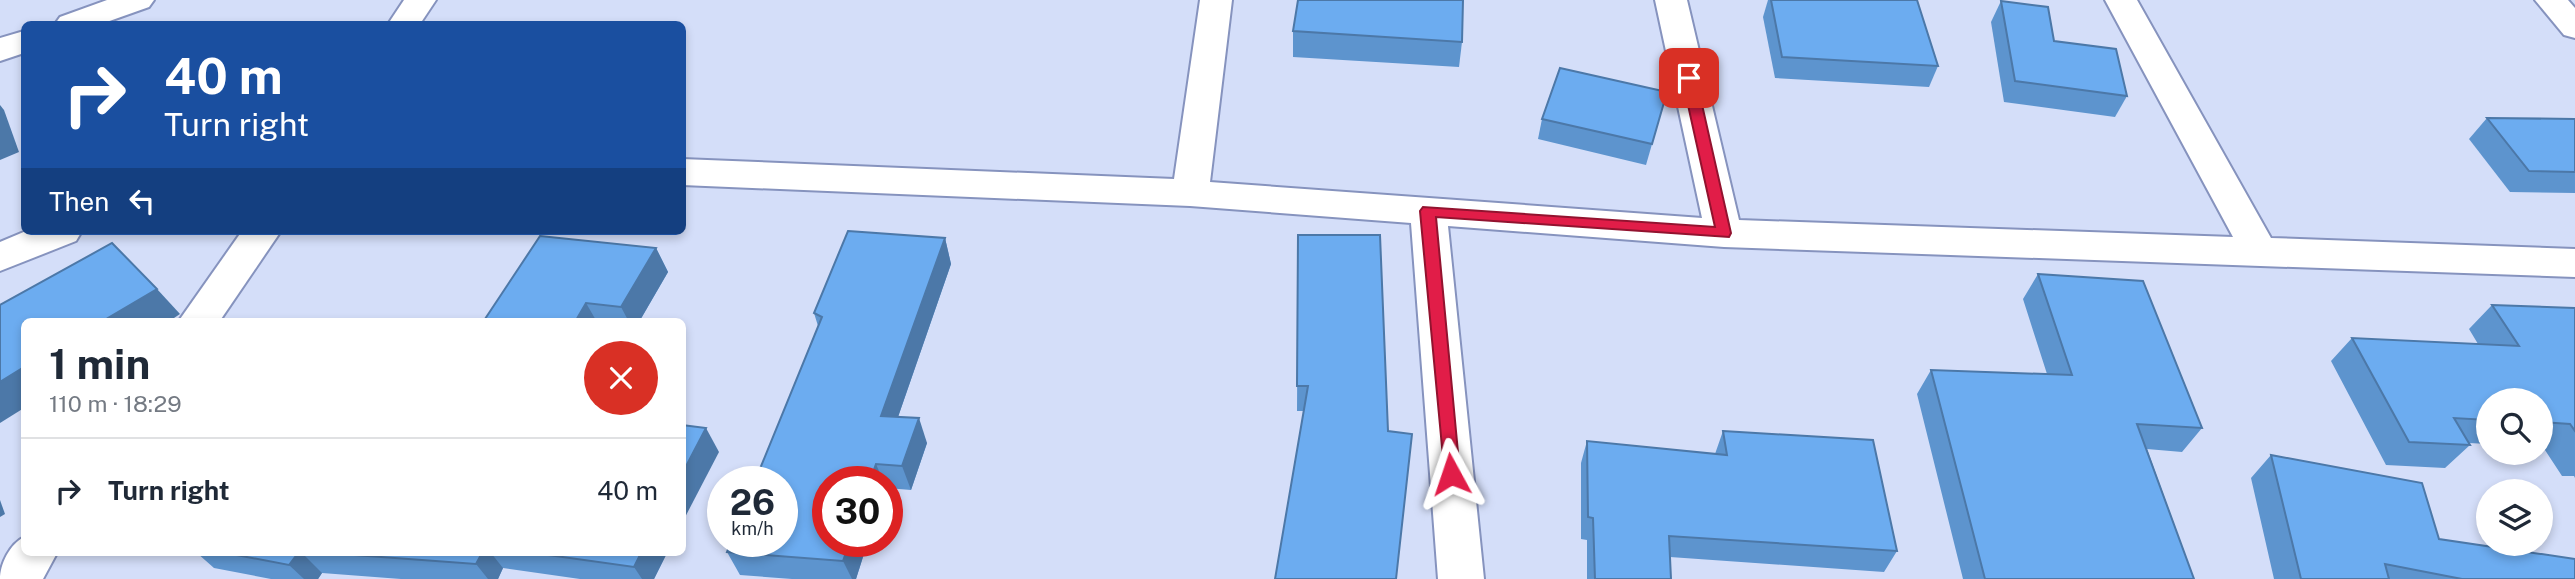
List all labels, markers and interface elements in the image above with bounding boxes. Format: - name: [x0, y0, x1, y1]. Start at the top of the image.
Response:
- text: 40 m: [164, 47, 283, 105]
- pin: [1659, 48, 1719, 108]
- icon: right: [49, 49, 140, 140]
- icon: arrive: [1670, 59, 1708, 97]
- text: Turn right: [164, 106, 309, 143]
- icon: left: [123, 182, 161, 220]
- text: Then: [49, 186, 109, 217]
- text: 1 min: [49, 339, 150, 388]
- button: close: [584, 341, 658, 415]
- map controls: [2476, 388, 2553, 556]
- button: search: [2476, 388, 2553, 465]
- text: 110 m · 18:29: [49, 390, 182, 417]
- position arrow: [1414, 437, 1488, 511]
- speed limit sign: 30: [812, 466, 903, 557]
- icon: right: [49, 472, 87, 510]
- text: Turn right: [108, 475, 230, 506]
- text: 40 m: [597, 475, 658, 506]
- button: layers: [2476, 479, 2553, 556]
- text: 26: [730, 482, 775, 523]
- text: km/h: [731, 518, 774, 539]

